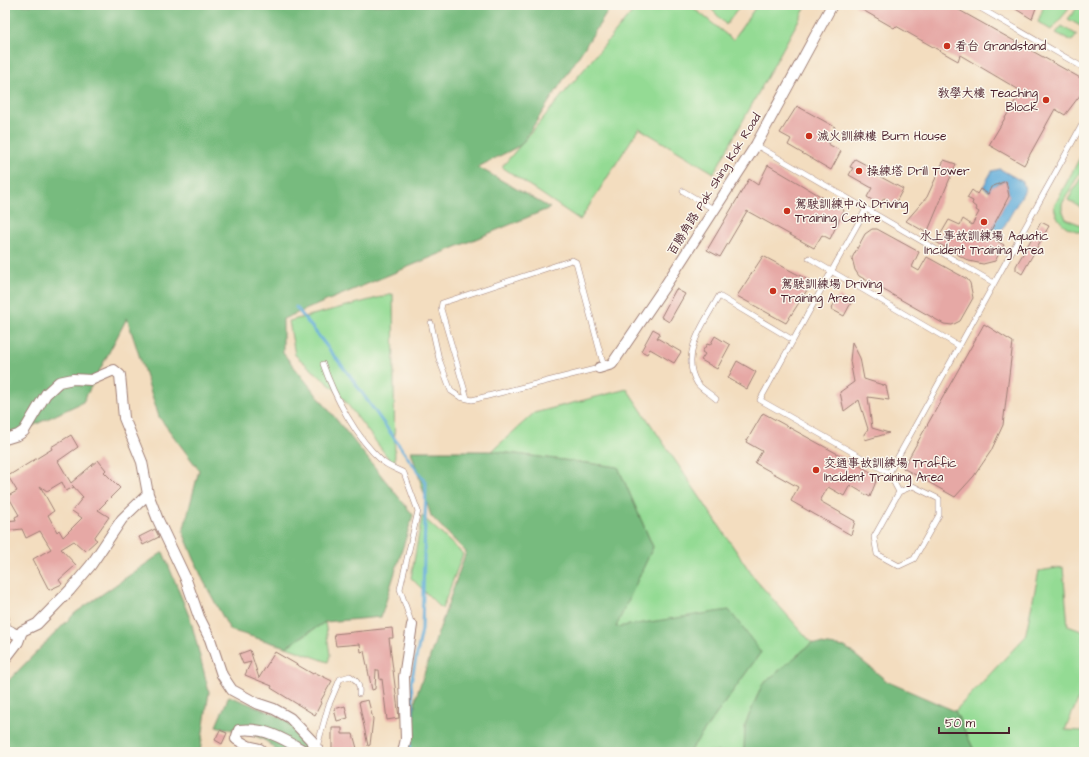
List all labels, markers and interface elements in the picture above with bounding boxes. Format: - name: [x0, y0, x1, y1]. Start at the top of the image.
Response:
- place label: 看台 Grandstand: [955, 38, 1046, 55]
- marker: 看台 Grandstand: [942, 41, 952, 51]
- place label: 教學大樓 Teaching Block: [938, 85, 1039, 116]
- marker: 教學大樓 Teaching Block: [1041, 95, 1051, 105]
- street label: 百勝角路 Pak Shing Kok Road: [664, 110, 766, 259]
- place label: 滅火訓練樓 Burn House: [817, 128, 947, 145]
- marker: 滅火訓練樓 Burn House: [804, 131, 814, 141]
- place label: 操練塔 Drill Tower: [867, 163, 970, 180]
- marker: 操練塔 Drill Tower: [854, 166, 864, 176]
- place label: 駕駛訓練中心 Driving Training Centre: [795, 196, 908, 228]
- marker: 駕駛訓練中心 Driving Training Centre: [782, 206, 792, 216]
- marker: 水上事故訓練場 Aquatic Incident Training Area: [979, 217, 989, 227]
- place label: 水上事故訓練場 Aquatic Incident Training Area: [919, 228, 1049, 260]
- place label: 駕駛訓練場 Driving Training Area: [781, 276, 882, 308]
- marker: 駕駛訓練場 Driving Training Area: [768, 286, 778, 296]
- place label: 交通事故訓練場 Traffic Incident Training Area: [824, 455, 957, 487]
- marker: 交通事故訓練場 Traffic Incident Training Area: [811, 465, 821, 475]
- scale bar: [939, 709, 1009, 735]
- text: 50 m: [945, 715, 976, 732]

